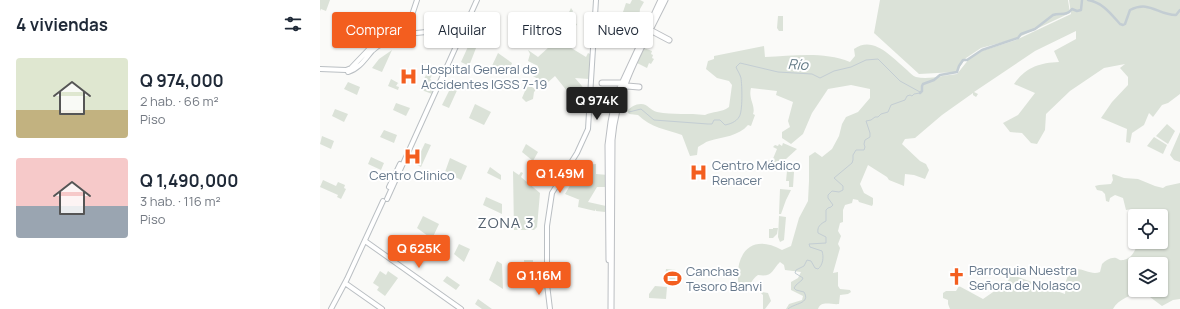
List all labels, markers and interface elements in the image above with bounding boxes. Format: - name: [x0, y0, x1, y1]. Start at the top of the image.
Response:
- chip: Comprar: [332, 12, 416, 48]
- chip: Alquilar: [424, 12, 500, 48]
- chip: Filtros: [508, 12, 576, 48]
- chip: Nuevo: [584, 12, 653, 48]
- text: 4 viviendas: [16, 13, 108, 36]
- icon: filters: [282, 13, 304, 35]
- water label: Río: [787, 54, 810, 74]
- place label: Hospital General de Accidentes IGSS 7-19: [421, 60, 547, 93]
- hospital icon: Hospital General de Accidentes IGSS 7-19: [398, 66, 418, 86]
- text: Q 974,000: [140, 69, 224, 92]
- icon: home: [48, 74, 96, 122]
- pin: Q 974K: [564, 87, 630, 121]
- text: Q 974K: [575, 91, 619, 109]
- text: 2 hab. · 66 m²: [140, 92, 219, 110]
- text: Piso: [140, 110, 165, 128]
- hospital icon: Centro Clinico: [402, 146, 422, 166]
- place label: Centro Médico Renacer: [712, 156, 801, 189]
- pin: Q 1.49M: [523, 160, 597, 194]
- hospital icon: Centro Médico Renacer: [689, 162, 709, 182]
- text: Q 1.49M: [536, 164, 584, 182]
- place label: Centro Clinico: [369, 166, 455, 184]
- text: Q 1,490,000: [140, 169, 238, 192]
- icon: home: [48, 174, 96, 222]
- text: 3 hab. · 116 m²: [140, 192, 221, 210]
- map controls: [1128, 209, 1168, 297]
- button: locate: [1128, 209, 1168, 249]
- text: Piso: [140, 210, 165, 228]
- district label: ZONA 3: [477, 212, 535, 233]
- pin: Q 625K: [386, 235, 452, 269]
- text: Q 625K: [397, 239, 441, 257]
- button: layers: [1128, 257, 1168, 297]
- place label: Parroquia Nuestra Señora de Nolasco: [969, 261, 1081, 294]
- pin: Q 1.16M: [502, 262, 576, 296]
- place label: Canchas Tesoro Banvi: [686, 262, 762, 295]
- text: Q 1.16M: [517, 266, 561, 284]
- church icon: Parroquia Nuestra Señora de Nolasco: [946, 267, 966, 287]
- sports icon: Canchas Tesoro Banvi: [663, 268, 683, 288]

